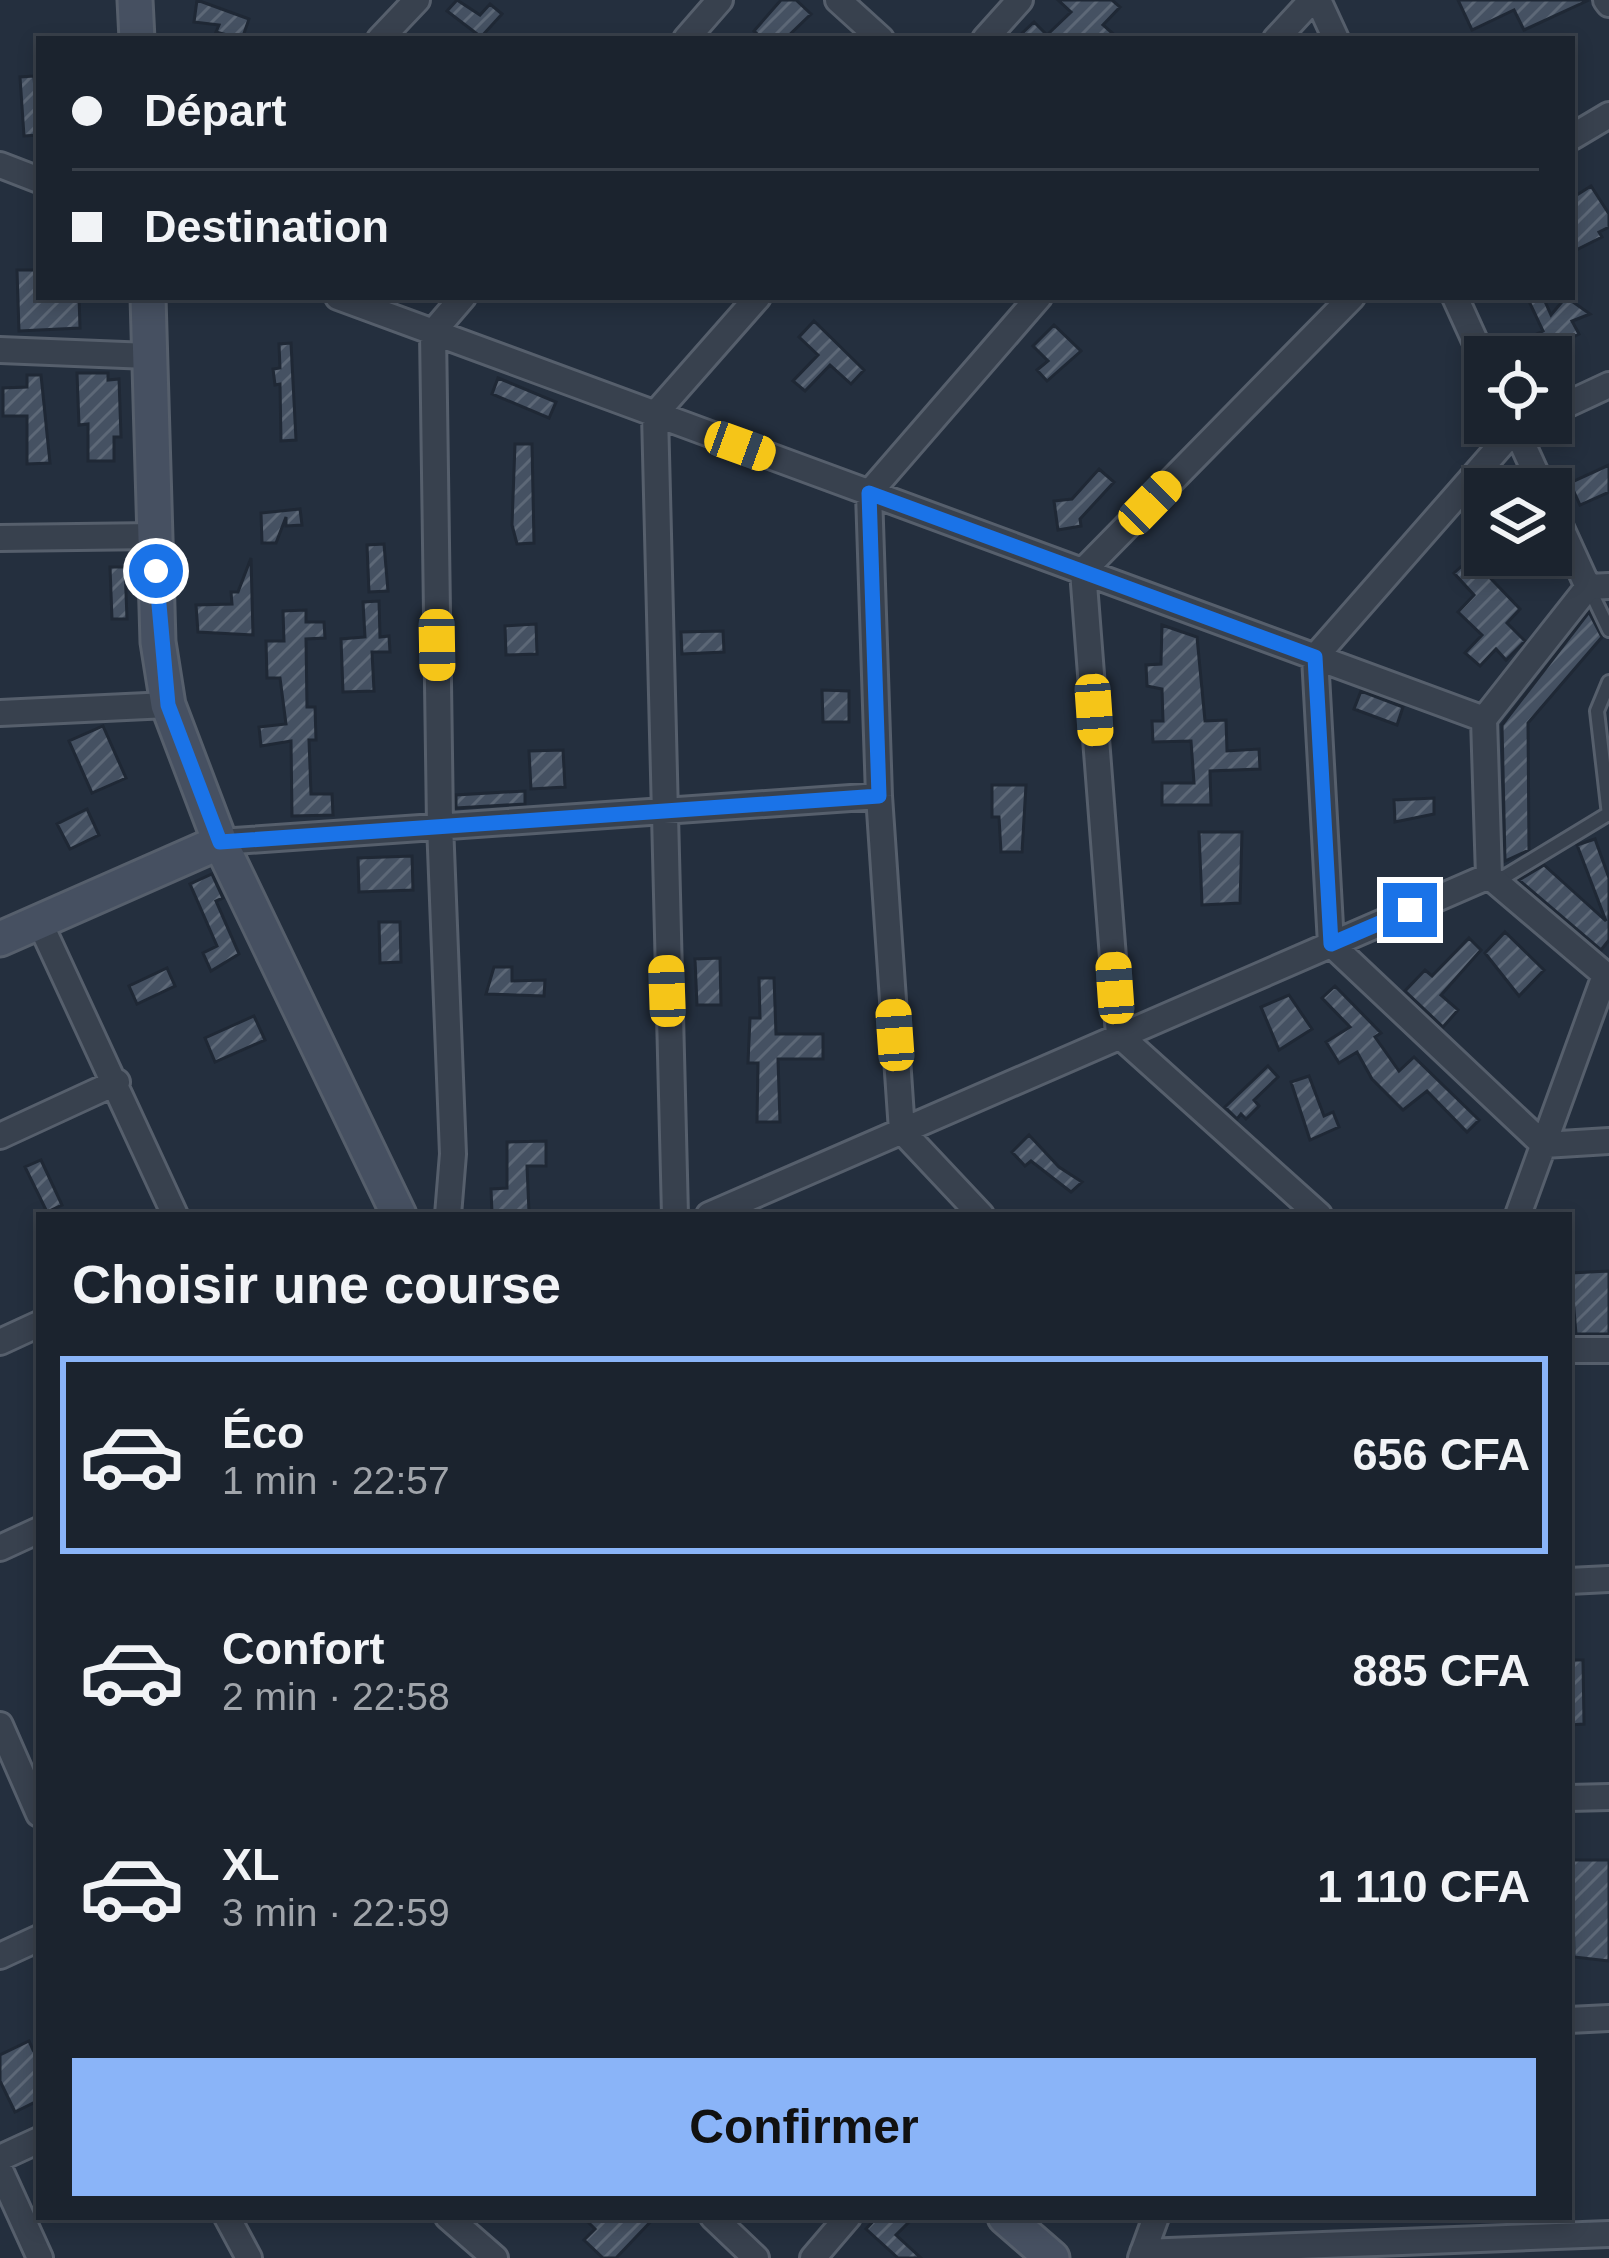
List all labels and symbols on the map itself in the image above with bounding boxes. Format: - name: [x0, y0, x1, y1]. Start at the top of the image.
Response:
- car: [700, 417, 780, 475]
- car: [1112, 465, 1188, 541]
- route start: [129, 544, 183, 598]
- car: [418, 609, 456, 681]
- car: [1074, 673, 1114, 747]
- route end: [1383, 883, 1437, 937]
- car: [1095, 951, 1135, 1025]
- car: [648, 954, 686, 1028]
- car: [875, 998, 915, 1072]

